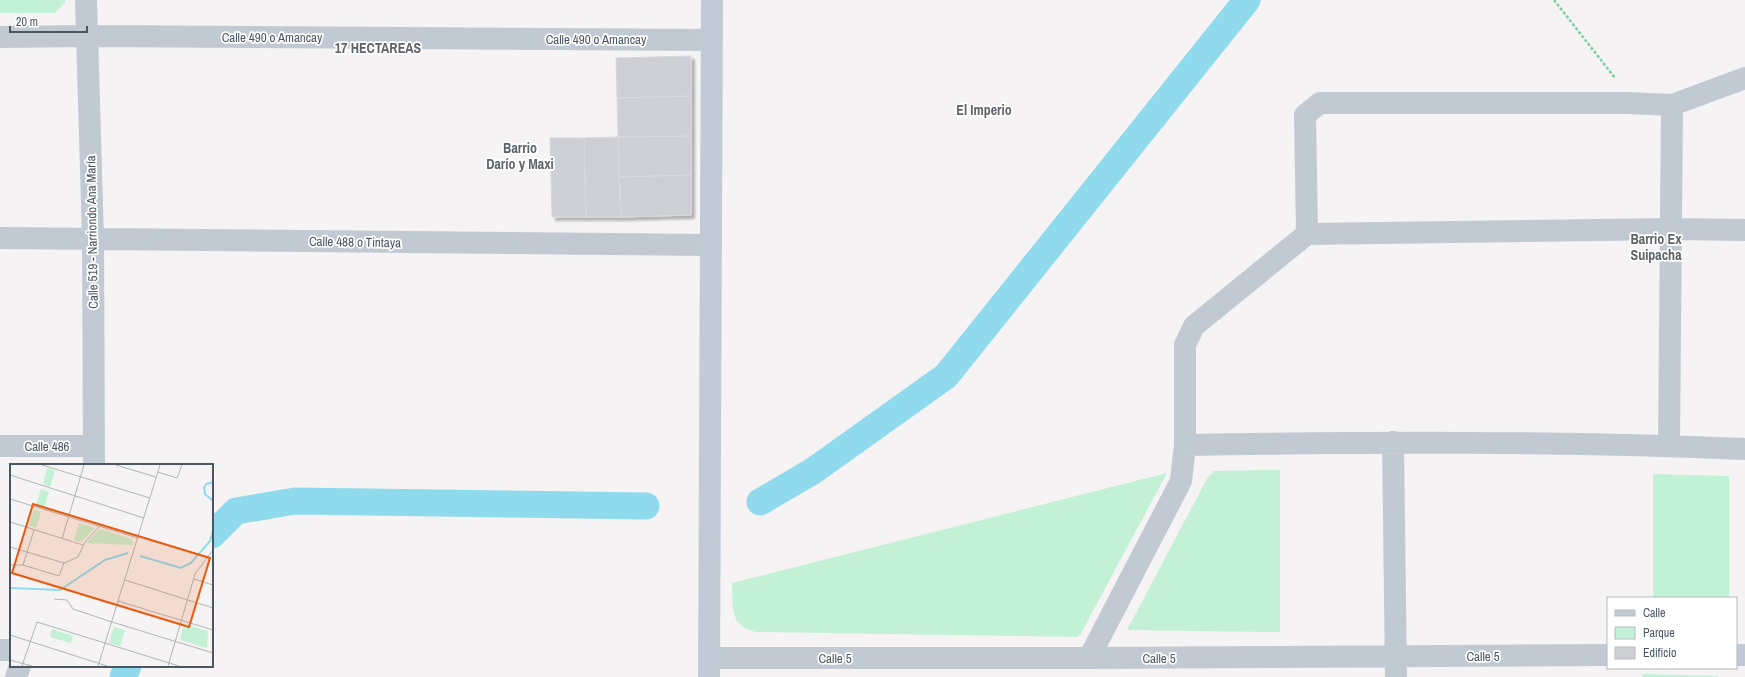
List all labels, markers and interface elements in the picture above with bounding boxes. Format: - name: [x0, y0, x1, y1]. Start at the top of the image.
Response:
- scale bar: [10, 8, 87, 34]
- text: 20 m: [16, 14, 38, 30]
- street label: Calle 490 o Amancay: [222, 29, 323, 46]
- street label: Calle 490 o Amancay: [546, 31, 647, 48]
- district label: 17 HECTAREAS: [335, 39, 422, 57]
- district label: El Imperio: [956, 101, 1012, 119]
- district label: Barrio Darío y Maxi: [486, 139, 554, 173]
- street label: Calle 519 - Narriondo Ana María: [82, 155, 102, 309]
- district label: Barrio Ex Suipacha: [1630, 230, 1682, 264]
- street label: Calle 488 o Tintaya: [309, 233, 401, 251]
- street label: Calle 486: [24, 438, 70, 455]
- inset map: [10, 464, 213, 667]
- legend: [1607, 597, 1737, 669]
- text: Calle: [1643, 605, 1665, 621]
- text: Parque: [1643, 625, 1675, 641]
- text: Edificio: [1643, 645, 1676, 661]
- street label: Calle 5: [1466, 648, 1500, 665]
- street label: Calle 5: [818, 650, 852, 667]
- street label: Calle 5: [1142, 650, 1176, 667]

